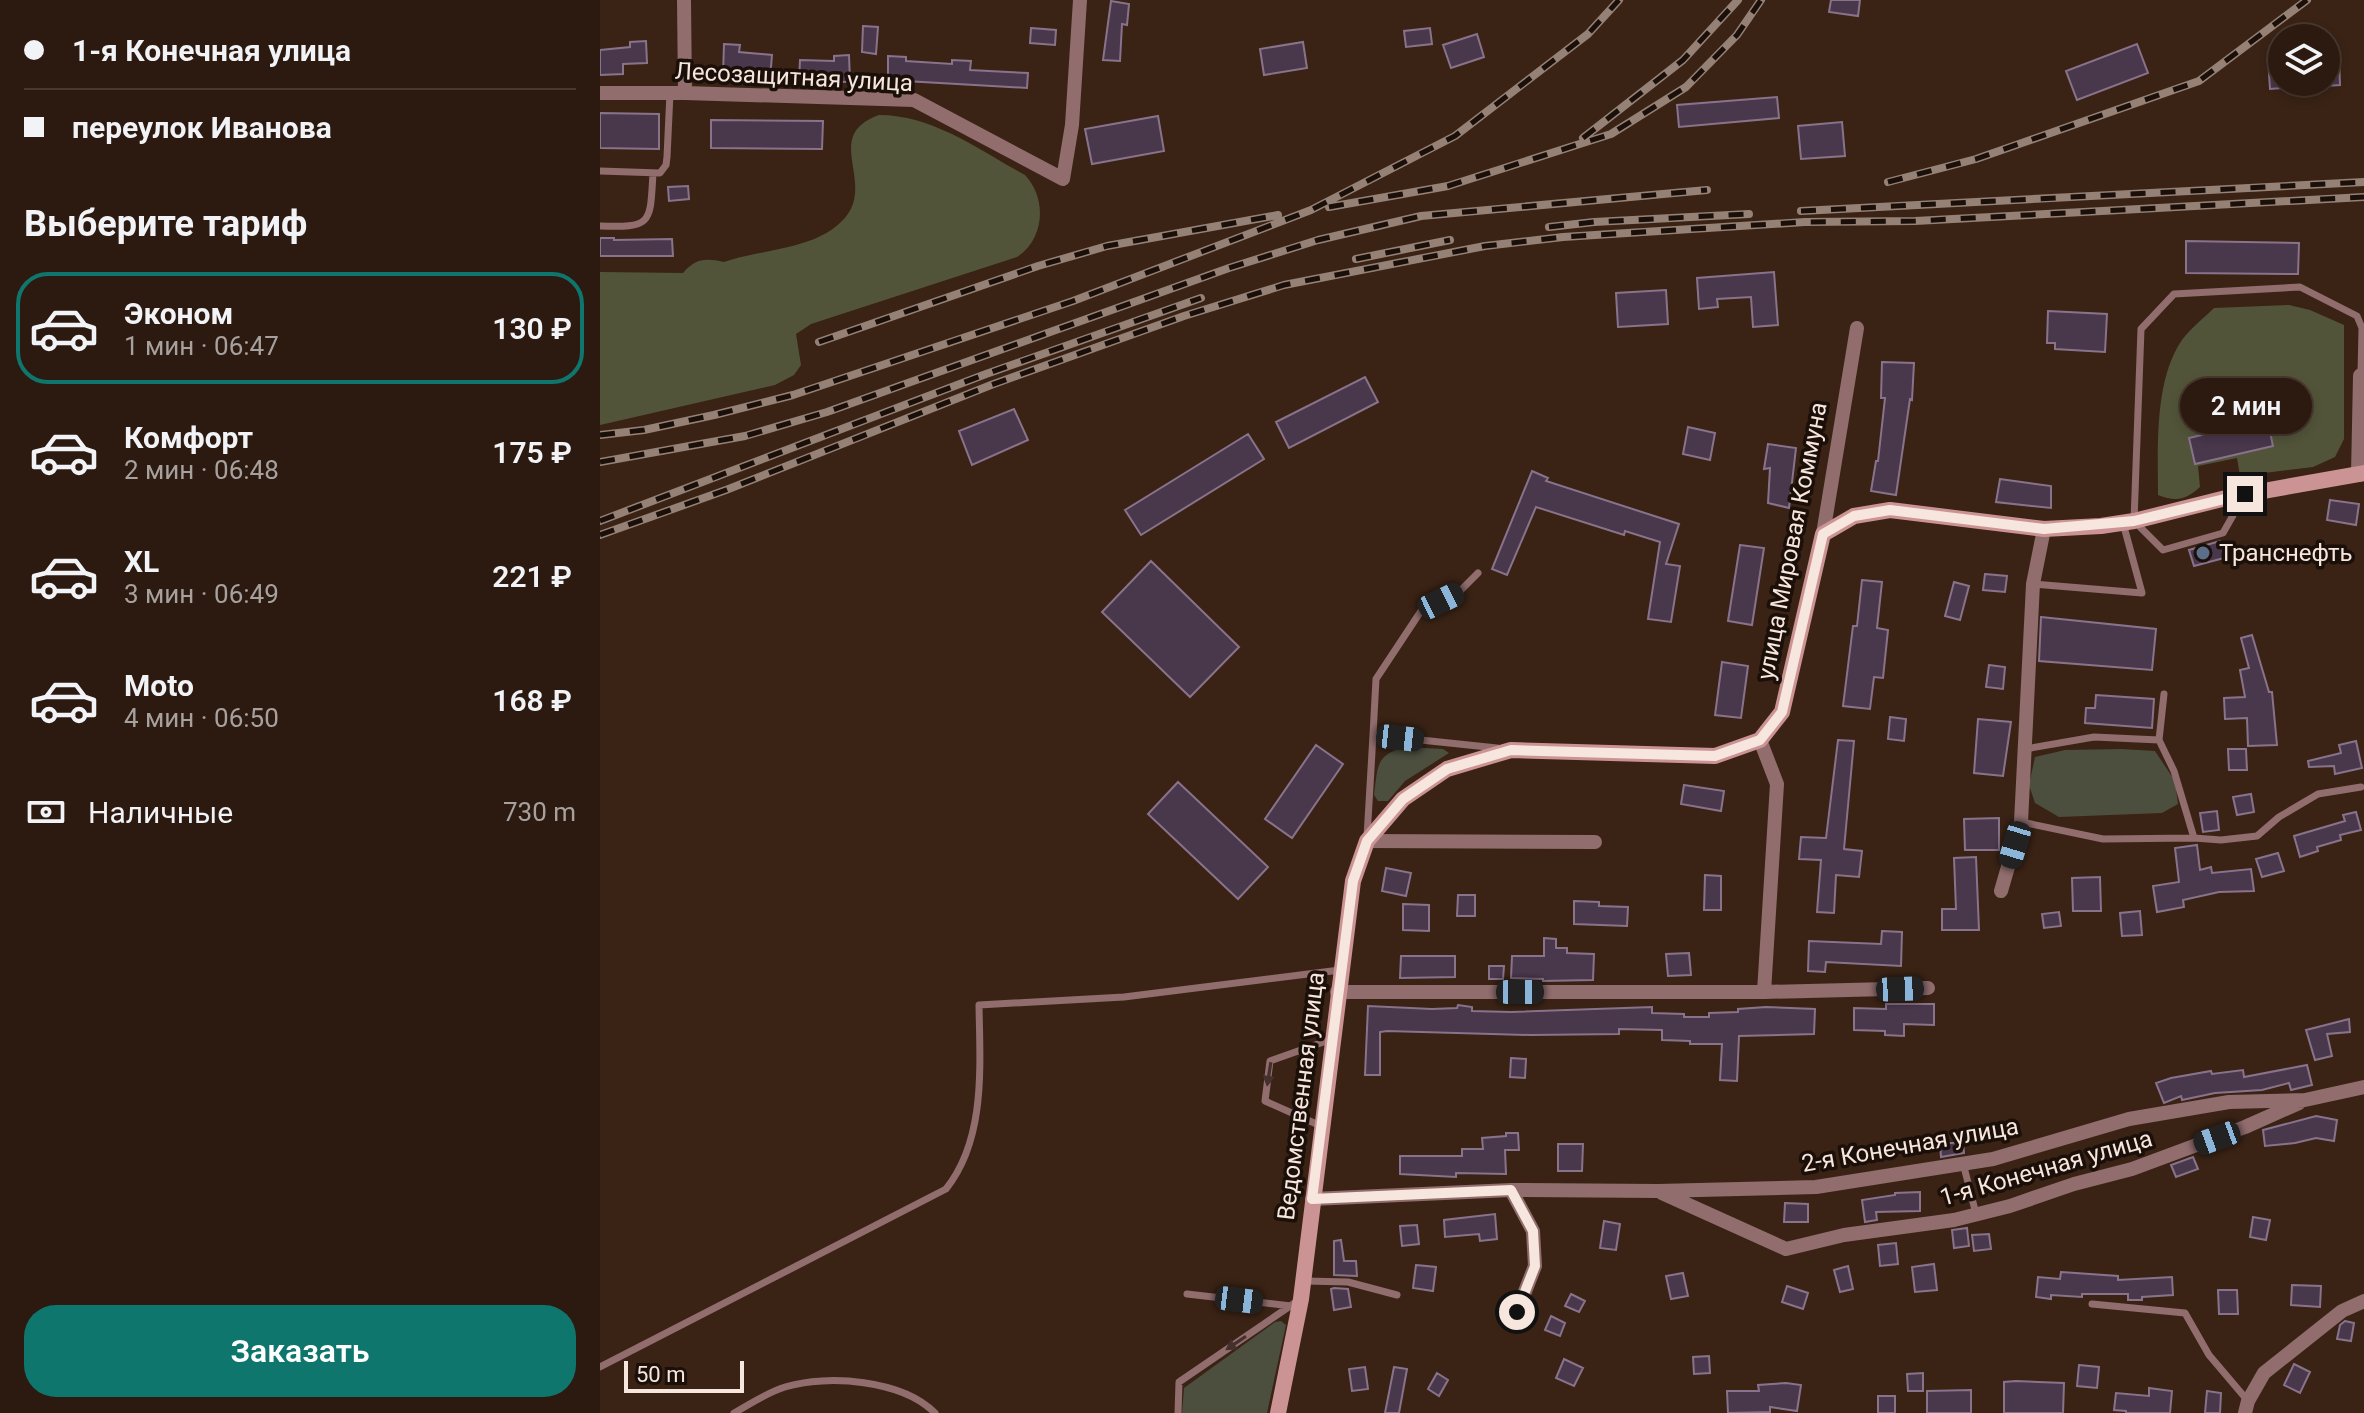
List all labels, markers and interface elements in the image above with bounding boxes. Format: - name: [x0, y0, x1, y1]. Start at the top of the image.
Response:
- map controls: [2268, 24, 2340, 96]
- button: layers: [2268, 24, 2340, 96]
- text: 1-я Конечная улица: [72, 33, 351, 68]
- street label: Лесозащитная улица: [674, 57, 914, 97]
- text: переулок Иванова: [72, 110, 332, 145]
- text: Выберите тариф: [24, 203, 307, 245]
- icon: car: [28, 292, 100, 364]
- text: Эконом: [124, 296, 233, 331]
- text: 130 ₽: [492, 311, 572, 346]
- text: 1 мин · 06:47: [124, 331, 279, 361]
- callout: 2 мин: [2179, 378, 2311, 434]
- text: 2 мин: [2211, 391, 2281, 421]
- street label: улица Мировая Коммуна: [1751, 400, 1833, 682]
- icon: car: [28, 416, 100, 488]
- text: Комфорт: [124, 420, 253, 455]
- text: 175 ₽: [492, 435, 572, 470]
- text: 2 мин · 06:48: [124, 455, 279, 485]
- route end: [2227, 476, 2263, 512]
- place label: Транснефть: [2219, 539, 2353, 567]
- icon: car: [28, 540, 100, 612]
- text: XL: [124, 544, 159, 579]
- marker: Транснефть: [2194, 544, 2212, 562]
- text: 221 ₽: [492, 559, 572, 594]
- text: 3 мин · 06:49: [124, 579, 279, 609]
- car: [1414, 580, 1468, 622]
- icon: car: [28, 664, 100, 736]
- text: Moto: [124, 668, 194, 703]
- text: 168 ₽: [492, 683, 572, 718]
- text: 4 мин · 06:50: [124, 703, 279, 733]
- car: [1375, 724, 1425, 752]
- icon: cash: [24, 790, 68, 834]
- text: Наличные: [88, 795, 233, 830]
- text: 730 m: [503, 797, 576, 827]
- car: [1997, 819, 2033, 871]
- street label: Ведомственная улица: [1272, 970, 1330, 1222]
- car: [1876, 976, 1924, 1002]
- car: [1496, 980, 1544, 1004]
- one-way arrow: [1262, 1062, 1275, 1087]
- street label: 2-я Конечная улица: [1799, 1112, 2021, 1178]
- car: [2190, 1119, 2244, 1157]
- street label: 1-я Конечная улица: [1937, 1124, 2155, 1212]
- car: [1214, 1285, 1264, 1315]
- route start: [1499, 1294, 1535, 1330]
- button: Заказать: [24, 1305, 576, 1397]
- one-way arrow: [1226, 1335, 1247, 1350]
- scale bar: [624, 1357, 744, 1393]
- text: 50 m: [636, 1362, 685, 1387]

